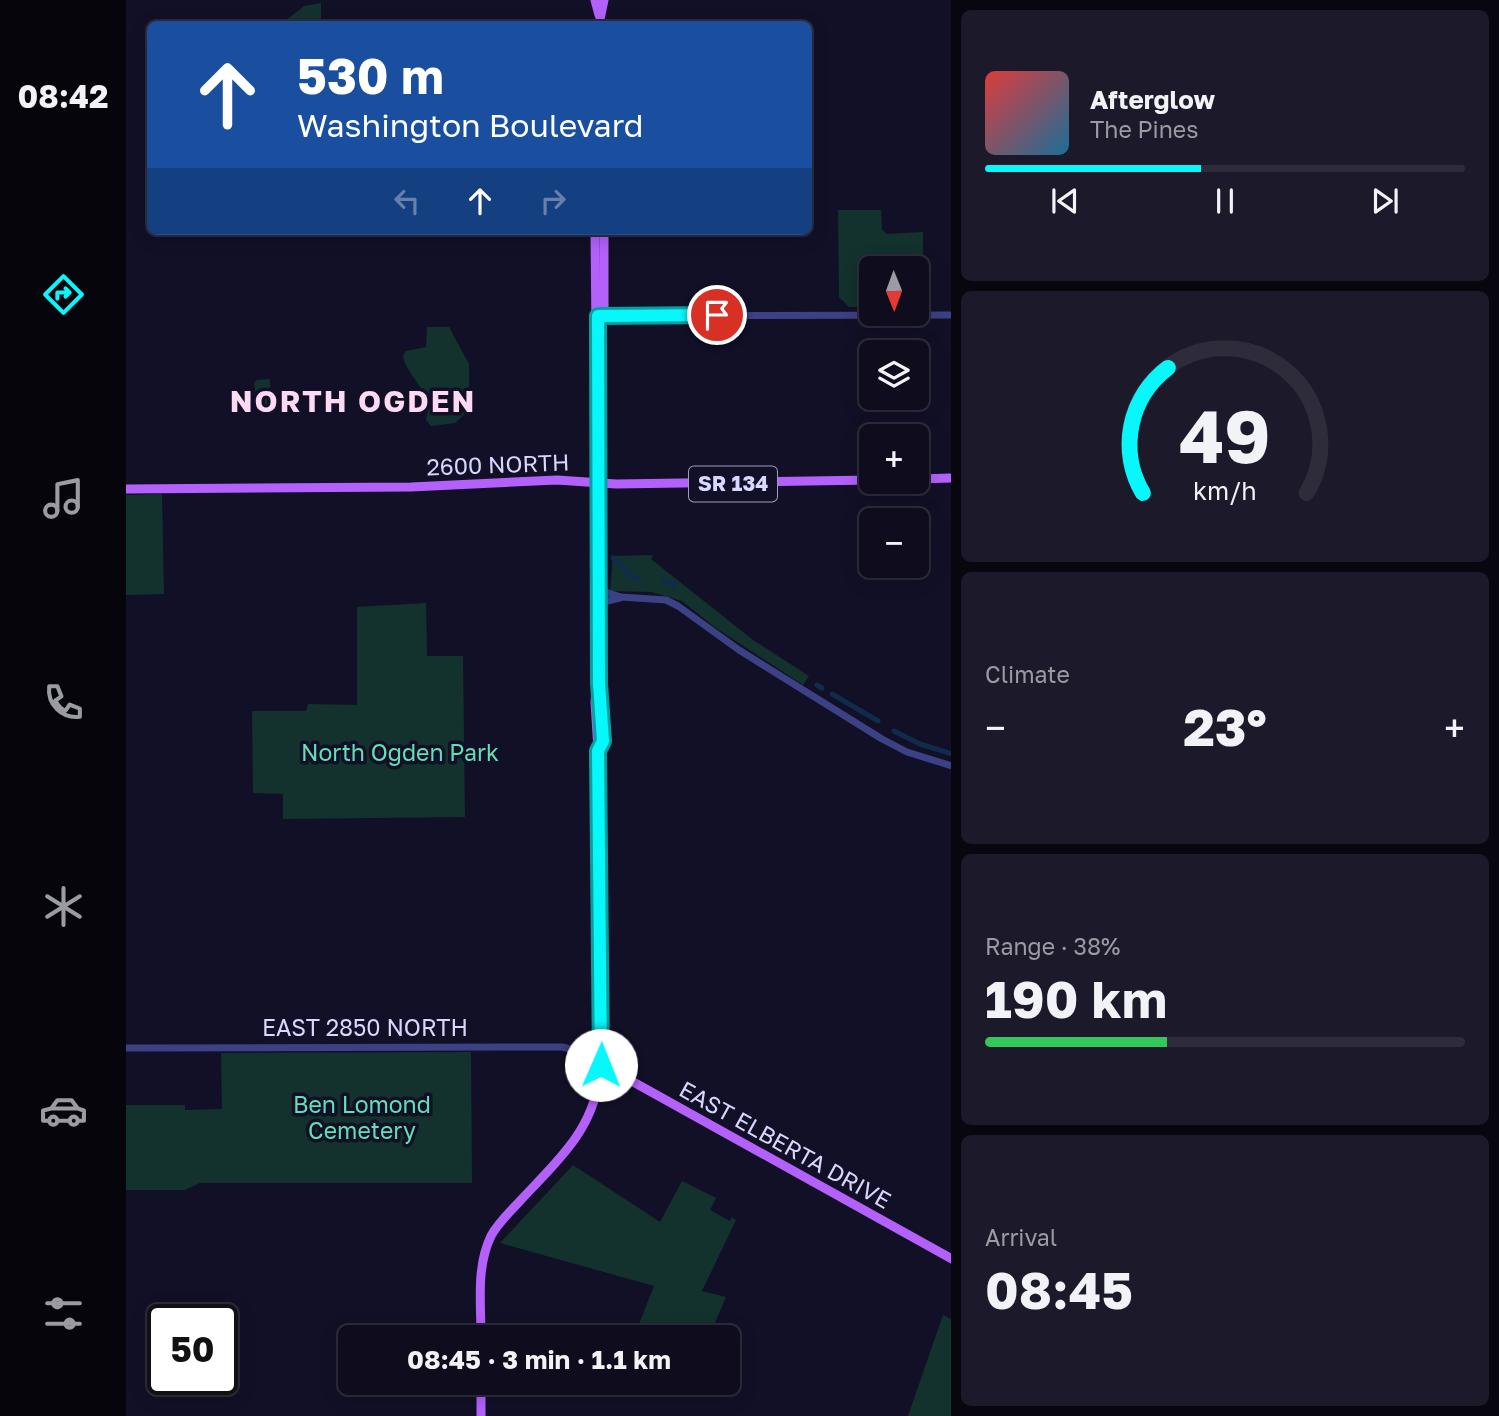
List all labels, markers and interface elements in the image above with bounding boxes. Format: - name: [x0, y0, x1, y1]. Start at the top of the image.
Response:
- text: 530 m: [297, 46, 444, 105]
- icon: ahead: [182, 49, 273, 140]
- text: 08:42: [17, 77, 109, 115]
- text: Afterglow: [1090, 84, 1215, 115]
- text: Washington Boulevard: [297, 106, 644, 144]
- text: The Pines: [1090, 115, 1198, 143]
- icon: left: [388, 182, 426, 220]
- icon: ahead: [461, 182, 499, 220]
- icon: right: [534, 182, 572, 220]
- icon: previous: [1046, 182, 1084, 220]
- icon: pause: [1206, 182, 1244, 220]
- icon: next: [1366, 182, 1404, 220]
- north arrow: [859, 256, 929, 326]
- map controls: [859, 256, 929, 578]
- icon: directions: [39, 270, 88, 319]
- pin: [687, 285, 747, 345]
- icon: arrive: [698, 296, 736, 334]
- button: layers: [859, 340, 929, 410]
- district label: NORTH OGDEN: [230, 383, 476, 419]
- text: 49: [1179, 392, 1271, 479]
- button: +: [859, 424, 929, 494]
- street label: 2600 NORTH: [426, 448, 570, 480]
- road number: SR 134: [689, 466, 777, 502]
- icon: music: [39, 474, 88, 523]
- text: km/h: [1193, 475, 1257, 506]
- button: −: [859, 508, 929, 578]
- text: Climate: [985, 660, 1070, 688]
- icon: phone: [39, 678, 88, 727]
- text: 23°: [1183, 695, 1267, 757]
- text: −: [985, 705, 1006, 750]
- text: +: [1444, 705, 1465, 750]
- park label: North Ogden Park: [301, 738, 499, 766]
- icon: climate: [39, 882, 88, 931]
- text: Range · 38%: [985, 932, 1120, 960]
- text: 190 km: [985, 967, 1167, 1029]
- street label: EAST 2850 NORTH: [262, 1013, 468, 1041]
- position arrow: [564, 1028, 638, 1102]
- street label: EAST ELBERTA DRIVE: [675, 1074, 896, 1214]
- icon: car: [39, 1086, 88, 1135]
- park label: Ben Lomond Cemetery: [293, 1090, 431, 1144]
- text: Arrival: [985, 1223, 1057, 1251]
- text: 08:45: [985, 1258, 1133, 1320]
- icon: filters: [39, 1289, 88, 1338]
- speed limit sign: 50: [147, 1304, 238, 1395]
- text: 08:45 · 3 min · 1.1 km: [407, 1344, 671, 1375]

